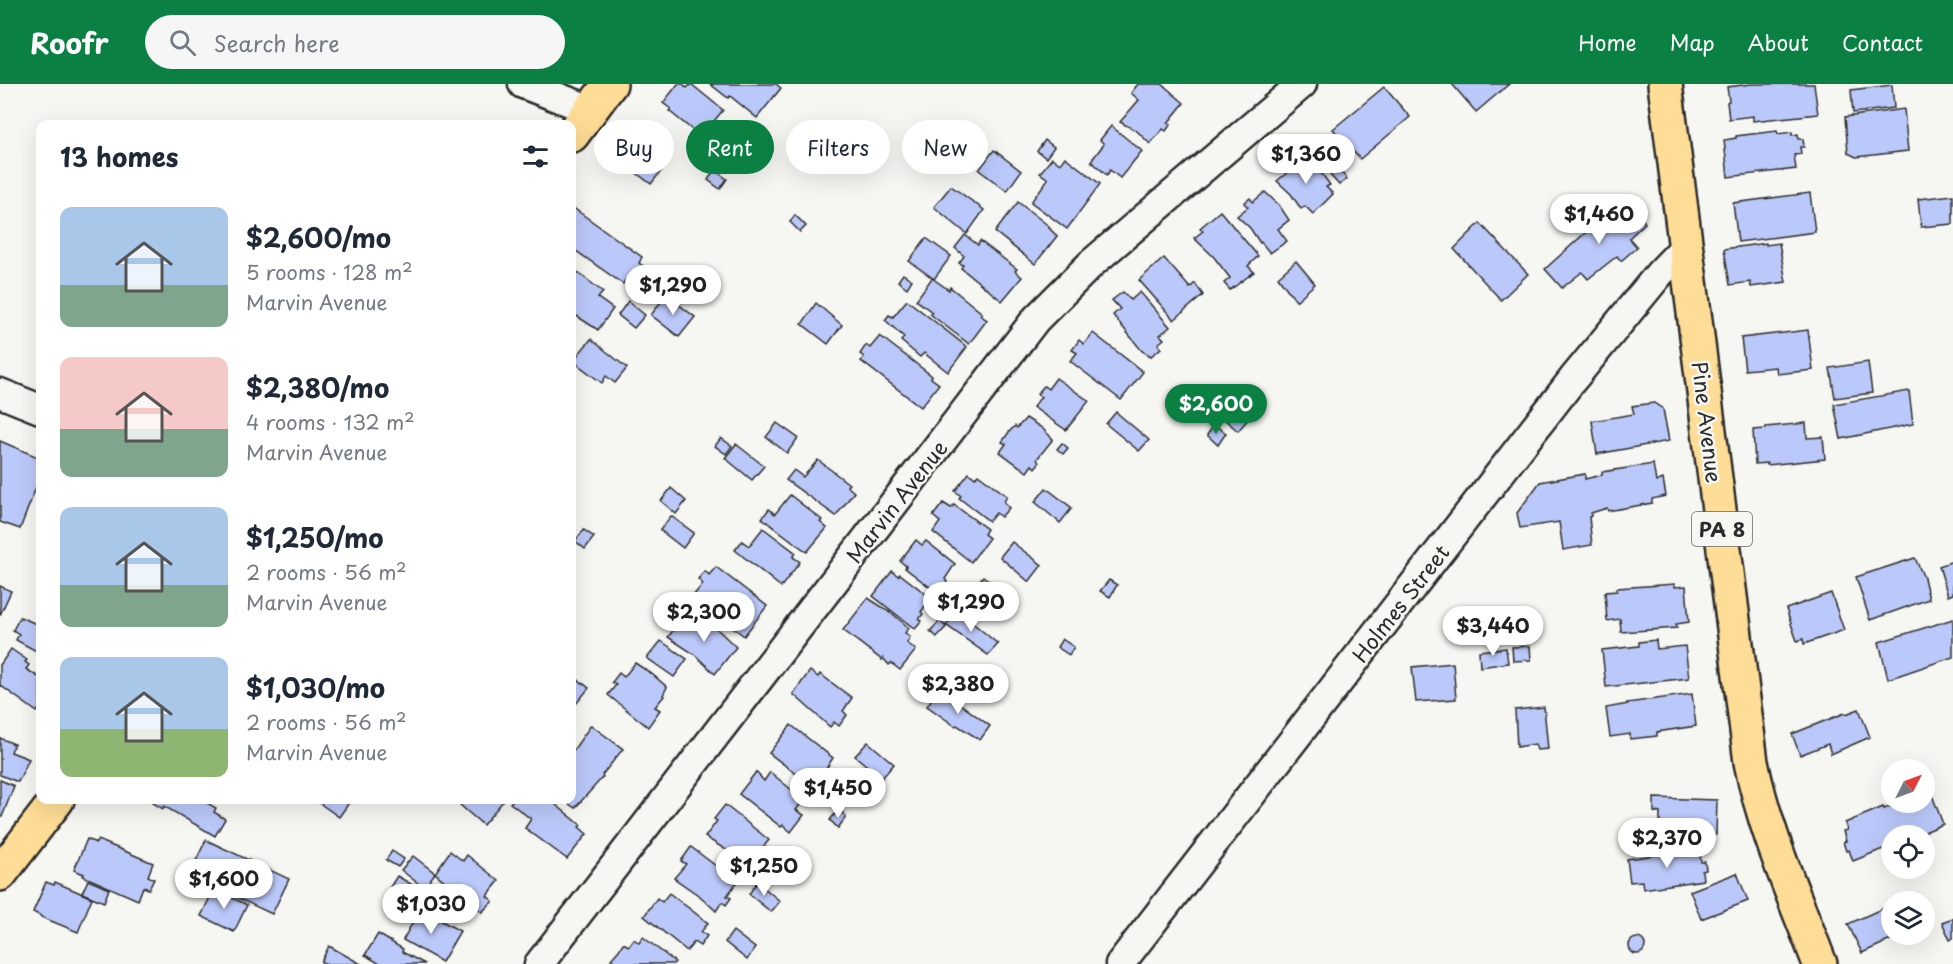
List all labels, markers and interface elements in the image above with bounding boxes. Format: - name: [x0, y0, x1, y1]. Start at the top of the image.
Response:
- search box: [145, 15, 565, 69]
- text: Roofr: [30, 21, 109, 64]
- icon: search: [166, 26, 199, 59]
- text: Search here: [214, 26, 339, 59]
- text: Home: [1578, 26, 1637, 58]
- text: Map: [1670, 26, 1715, 58]
- text: About: [1748, 26, 1809, 58]
- text: Contact: [1842, 26, 1923, 58]
- chip: Buy: [594, 120, 674, 174]
- chip: Rent: [686, 120, 774, 174]
- chip: Filters: [786, 120, 890, 174]
- chip: New: [902, 120, 988, 174]
- pin: $1,360: [1257, 134, 1355, 185]
- text: 13 homes: [60, 137, 178, 176]
- text: $1,360: [1271, 138, 1341, 168]
- icon: filters: [519, 140, 552, 173]
- pin: $1,460: [1550, 194, 1648, 245]
- text: $1,460: [1564, 198, 1634, 228]
- text: $2,600/mo: [246, 218, 391, 257]
- icon: home: [108, 231, 180, 303]
- text: 5 rooms · 128 m²: [246, 257, 412, 287]
- pin: $1,290: [624, 265, 722, 316]
- text: $1,290: [639, 269, 707, 299]
- text: Marvin Avenue: [246, 287, 387, 317]
- street label: Pine Avenue: [1685, 359, 1731, 485]
- text: $2,380/mo: [246, 368, 389, 407]
- icon: home: [108, 381, 180, 453]
- pin: $2,600: [1167, 384, 1265, 435]
- text: $2,600: [1179, 388, 1253, 418]
- text: 4 rooms · 132 m²: [246, 407, 415, 437]
- street label: Marvin Avenue: [838, 433, 954, 569]
- text: Marvin Avenue: [246, 437, 387, 467]
- road number: PA 8: [1692, 512, 1752, 546]
- text: $1,250/mo: [246, 518, 384, 557]
- icon: home: [108, 531, 180, 603]
- street label: Holmes Street: [1344, 537, 1456, 669]
- text: 2 rooms · 56 m²: [246, 557, 407, 587]
- pin: $1,290: [922, 582, 1020, 633]
- text: $1,290: [937, 586, 1005, 616]
- text: Marvin Avenue: [246, 587, 387, 617]
- pin: $2,300: [655, 592, 753, 643]
- text: $2,300: [667, 596, 741, 626]
- pin: $3,440: [1444, 606, 1542, 657]
- text: $3,440: [1456, 610, 1530, 640]
- pin: $2,380: [909, 664, 1007, 715]
- text: $1,030/mo: [246, 668, 385, 707]
- text: $2,380: [922, 668, 994, 698]
- icon: home: [108, 681, 180, 753]
- text: 2 rooms · 56 m²: [246, 707, 407, 737]
- text: Marvin Avenue: [246, 737, 387, 767]
- north arrow: [1881, 759, 1935, 813]
- map controls: [1881, 759, 1935, 945]
- pin: $1,450: [789, 768, 887, 819]
- text: $1,450: [804, 772, 872, 802]
- pin: $2,370: [1618, 818, 1716, 869]
- text: $2,370: [1632, 822, 1702, 852]
- button: locate: [1881, 825, 1935, 879]
- pin: $1,250: [715, 846, 813, 897]
- text: $1,250: [730, 850, 798, 880]
- pin: $1,600: [175, 859, 273, 910]
- text: $1,600: [189, 863, 259, 893]
- pin: $1,030: [382, 884, 480, 935]
- text: $1,030: [396, 888, 466, 918]
- button: layers: [1881, 891, 1935, 945]

